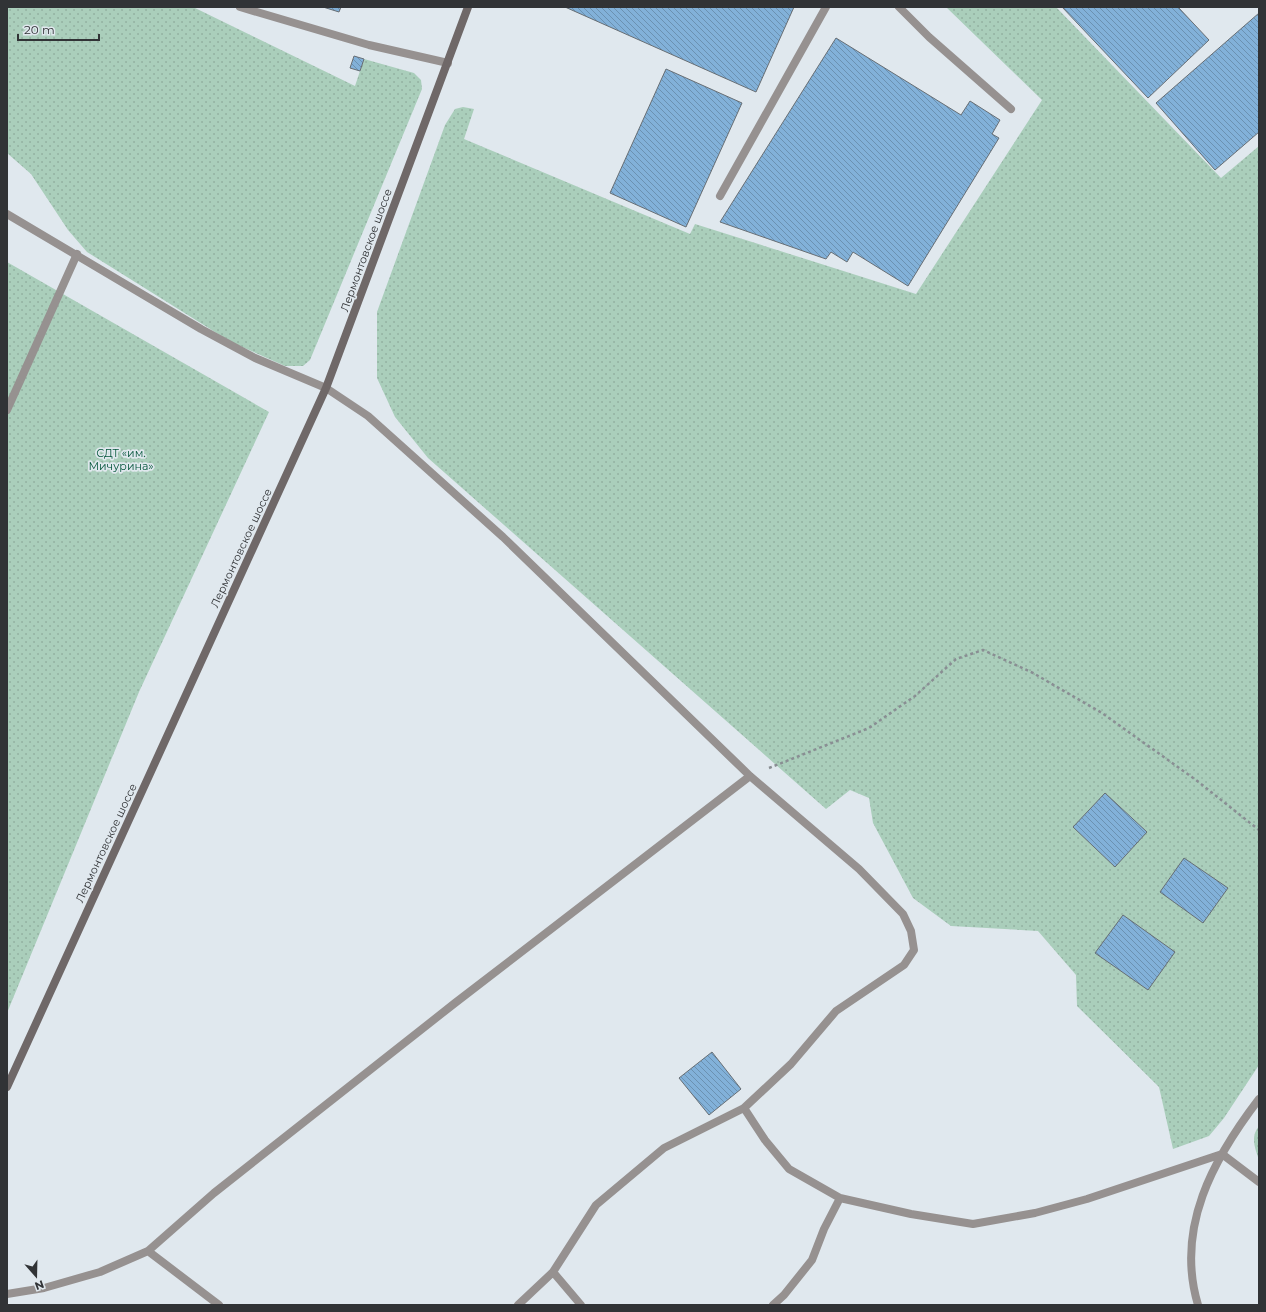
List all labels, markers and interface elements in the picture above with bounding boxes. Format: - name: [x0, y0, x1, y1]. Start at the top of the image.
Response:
- scale bar: [18, 16, 99, 42]
- text: 20 m: [24, 22, 55, 37]
- street label: Лермонтовское шоссе: [337, 186, 395, 313]
- park label: СДТ «им. Мичурина»: [88, 446, 154, 473]
- street label: Лермонтовское шоссе: [207, 486, 275, 610]
- street label: Лермонтовское шоссе: [72, 781, 140, 905]
- north arrow: [16, 1256, 56, 1296]
- text: N: [33, 1277, 46, 1293]

